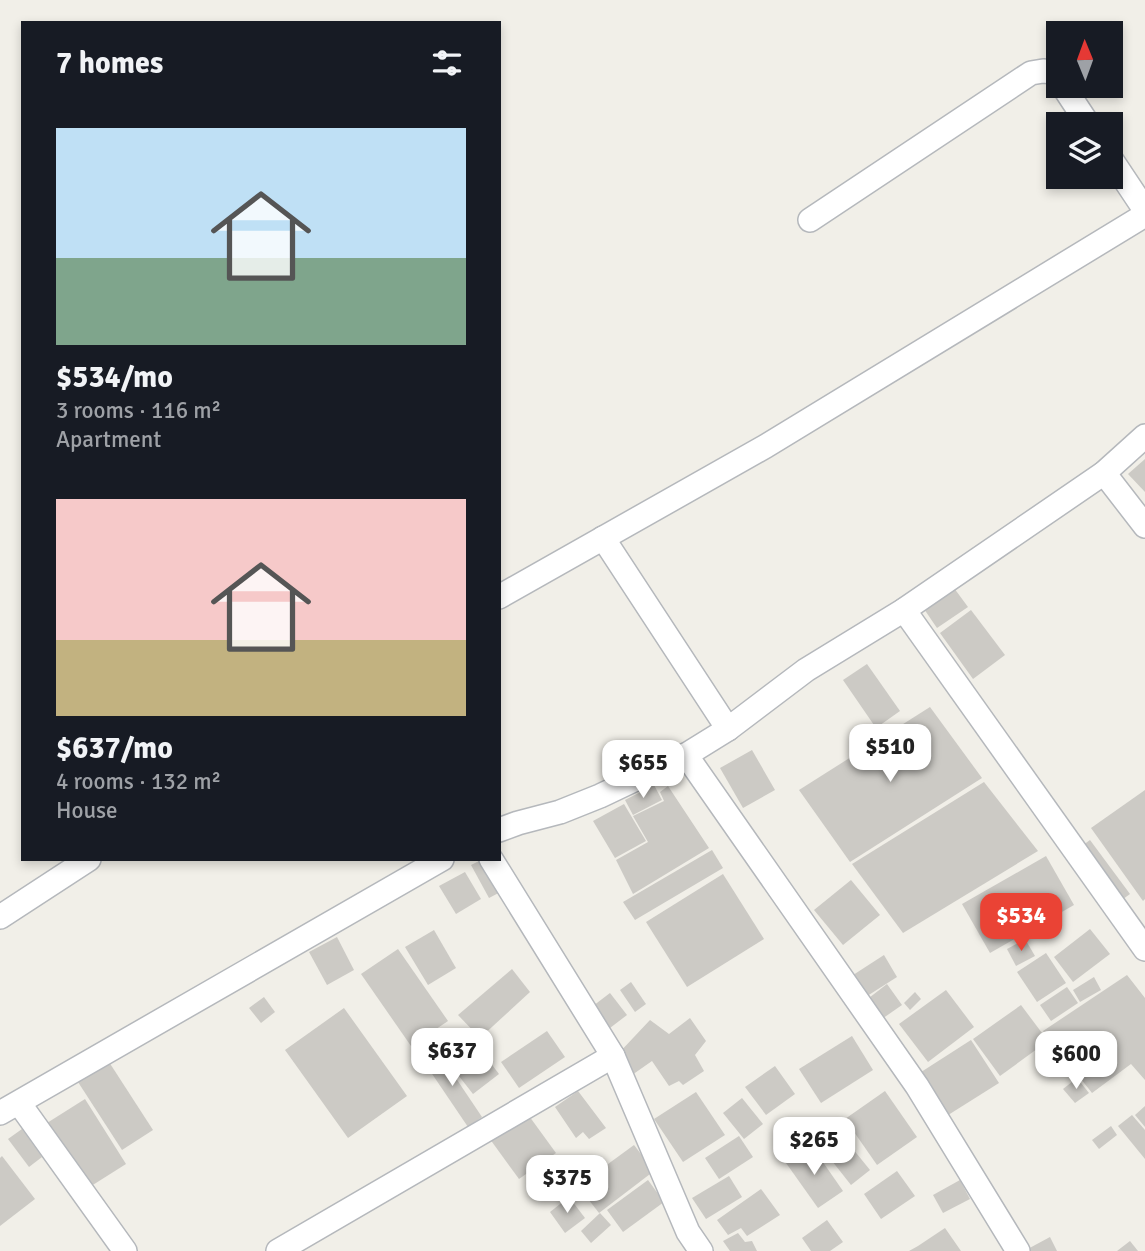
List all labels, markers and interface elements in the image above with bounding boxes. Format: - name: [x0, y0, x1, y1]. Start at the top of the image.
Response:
- north arrow: [1046, 21, 1124, 98]
- map controls: [1046, 21, 1123, 189]
- icon: filters: [428, 44, 466, 82]
- text: 7 homes: [56, 45, 163, 82]
- button: layers: [1046, 112, 1123, 189]
- icon: home: [198, 173, 324, 299]
- text: $534/mo: [56, 359, 173, 396]
- text: 3 rooms · 116 m²: [56, 396, 221, 425]
- text: Apartment: [56, 425, 161, 454]
- icon: home: [198, 544, 324, 670]
- pin: $510: [849, 724, 931, 784]
- text: $637/mo: [56, 730, 173, 767]
- text: $510: [865, 732, 915, 761]
- pin: $655: [602, 740, 684, 800]
- text: $655: [618, 748, 668, 777]
- text: 4 rooms · 132 m²: [56, 767, 221, 796]
- text: House: [56, 796, 118, 825]
- pin: $534: [980, 894, 1062, 953]
- text: $534: [996, 901, 1046, 930]
- pin: $637: [411, 1028, 493, 1088]
- pin: $600: [1035, 1032, 1117, 1091]
- text: $637: [427, 1036, 477, 1065]
- text: $600: [1051, 1039, 1101, 1068]
- pin: $265: [773, 1118, 855, 1177]
- text: $265: [789, 1125, 839, 1154]
- pin: $375: [526, 1156, 608, 1215]
- text: $375: [542, 1163, 592, 1192]

